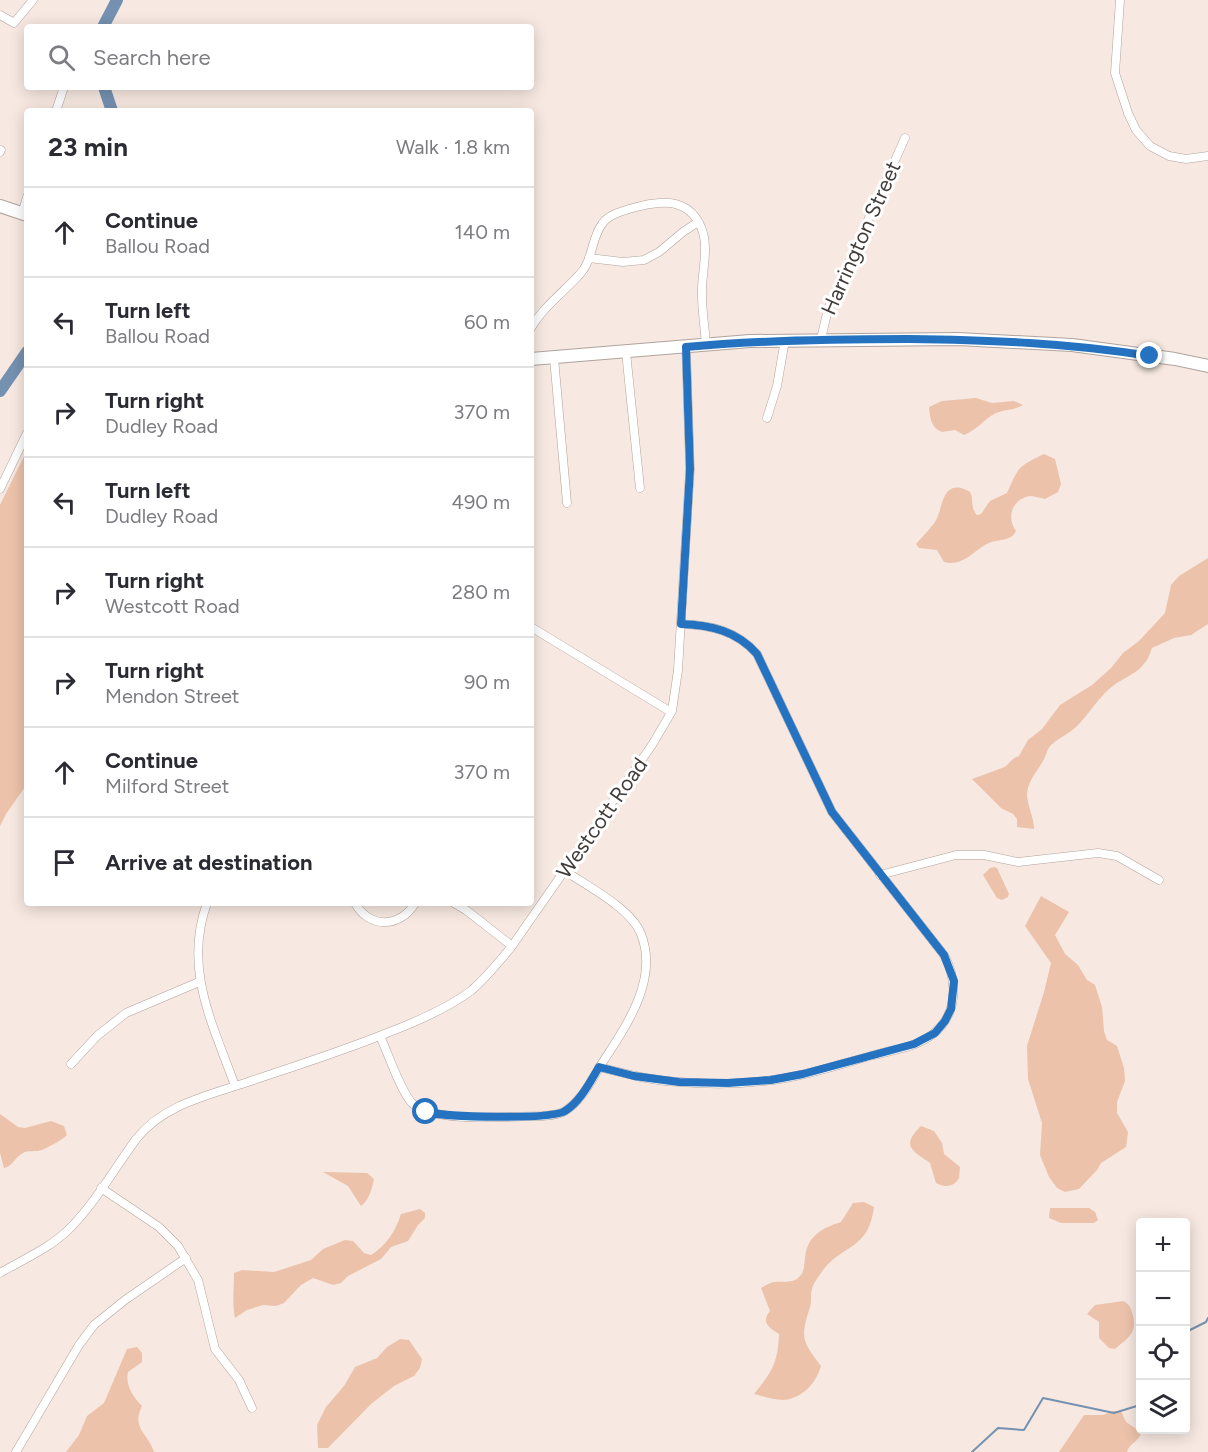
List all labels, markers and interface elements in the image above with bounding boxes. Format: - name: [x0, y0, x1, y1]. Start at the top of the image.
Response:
- search box: [24, 24, 534, 90]
- icon: search: [45, 41, 78, 74]
- text: Search here: [93, 44, 211, 71]
- text: 23 min: [48, 131, 128, 163]
- text: Walk · 1.8 km: [396, 135, 510, 159]
- street label: Harrington Street: [815, 157, 906, 318]
- text: Continue: [105, 207, 198, 234]
- icon: ahead: [48, 216, 81, 249]
- text: 140 m: [455, 220, 510, 244]
- text: Ballou Road: [105, 234, 210, 258]
- text: Turn left: [105, 297, 191, 324]
- icon: left: [48, 306, 81, 339]
- text: 60 m: [464, 310, 510, 334]
- text: Ballou Road: [105, 324, 210, 348]
- route end: [1136, 342, 1162, 368]
- text: Turn right: [105, 387, 204, 414]
- icon: right: [48, 396, 81, 429]
- text: 370 m: [454, 400, 510, 424]
- text: Dudley Road: [105, 414, 218, 438]
- text: Turn left: [105, 477, 191, 504]
- icon: left: [48, 486, 81, 519]
- text: 490 m: [451, 490, 510, 514]
- text: Dudley Road: [105, 504, 218, 528]
- text: Turn right: [105, 567, 204, 594]
- icon: right: [48, 576, 81, 609]
- text: 280 m: [452, 580, 510, 604]
- text: Westcott Road: [105, 594, 240, 618]
- text: Turn right: [105, 657, 204, 684]
- icon: right: [48, 666, 81, 699]
- text: 90 m: [464, 670, 510, 694]
- text: Mendon Street: [105, 684, 239, 708]
- text: Continue: [105, 747, 198, 774]
- street label: Westcott Road: [551, 753, 652, 883]
- icon: ahead: [48, 756, 81, 789]
- text: 370 m: [454, 760, 510, 784]
- text: Milford Street: [105, 774, 229, 798]
- icon: arrive: [48, 846, 81, 879]
- text: Arrive at destination: [105, 849, 313, 876]
- route start: [412, 1098, 438, 1124]
- map controls: [1136, 1218, 1190, 1434]
- button: +: [1136, 1218, 1190, 1272]
- button: −: [1136, 1272, 1190, 1326]
- button: locate: [1136, 1326, 1190, 1380]
- button: layers: [1136, 1380, 1190, 1434]

